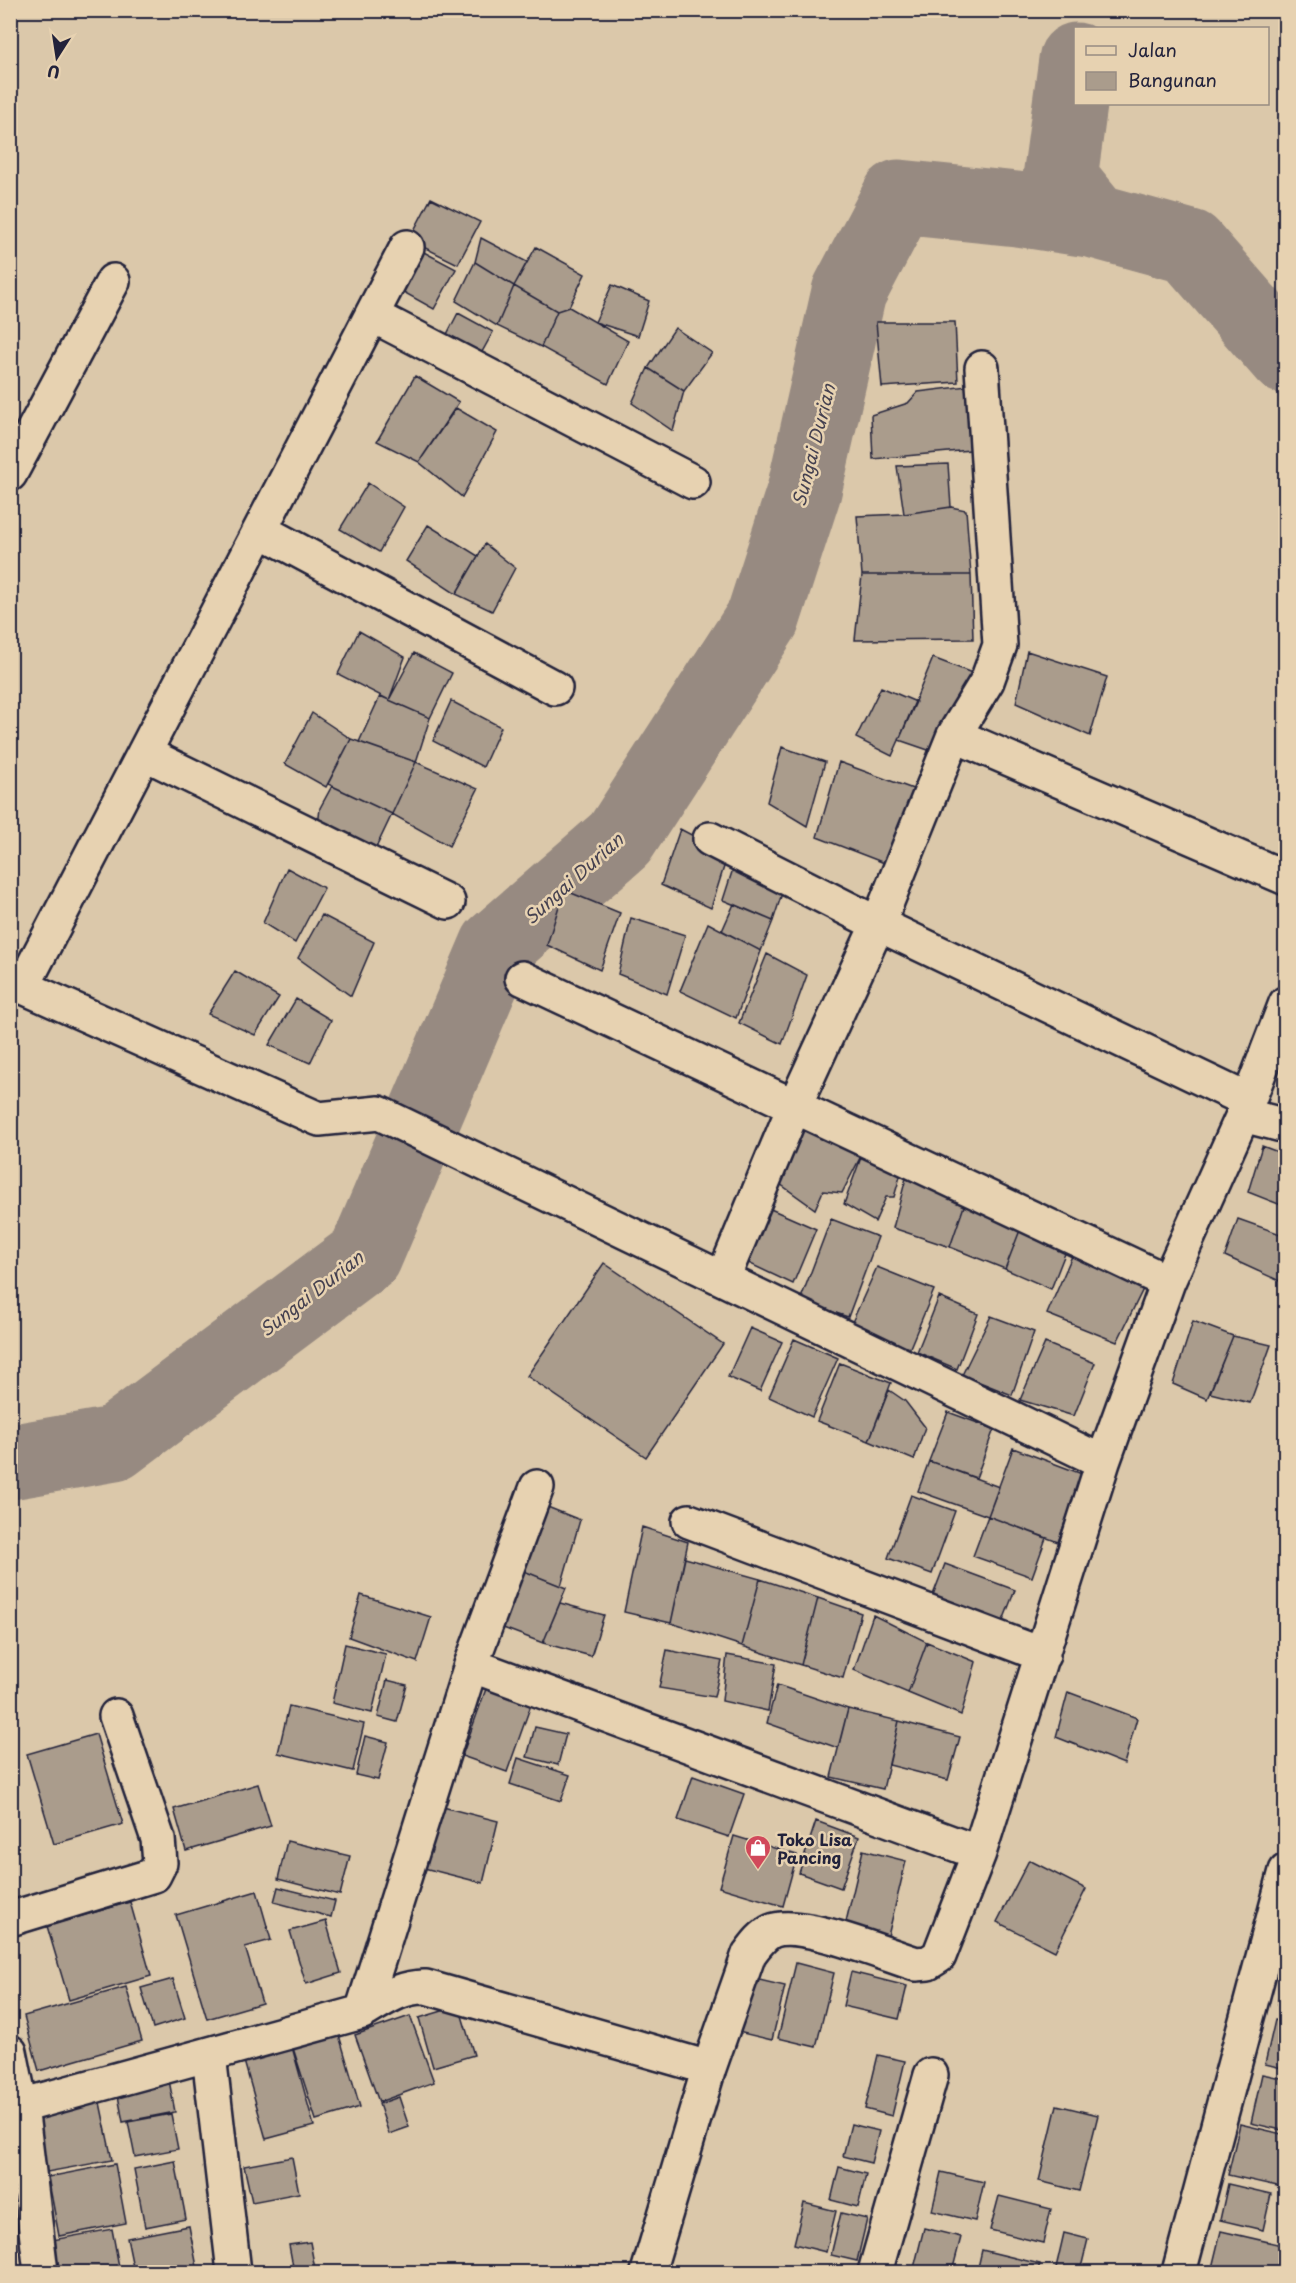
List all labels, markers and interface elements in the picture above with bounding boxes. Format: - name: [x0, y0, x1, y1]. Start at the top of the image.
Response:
- north arrow: [27, 27, 87, 87]
- legend: [1074, 27, 1269, 105]
- text: Jalan: [1128, 36, 1177, 63]
- text: U: [45, 60, 62, 86]
- text: Bangunan: [1128, 66, 1217, 93]
- water label: Sungai Durian: [785, 380, 842, 509]
- water label: Sungai Durian: [517, 825, 629, 930]
- water label: Sungai Durian: [253, 1243, 369, 1342]
- place label: Toko Lisa Pancing: [777, 1827, 852, 1869]
- shop icon: Toko Lisa Pancing: [743, 1833, 773, 1871]

